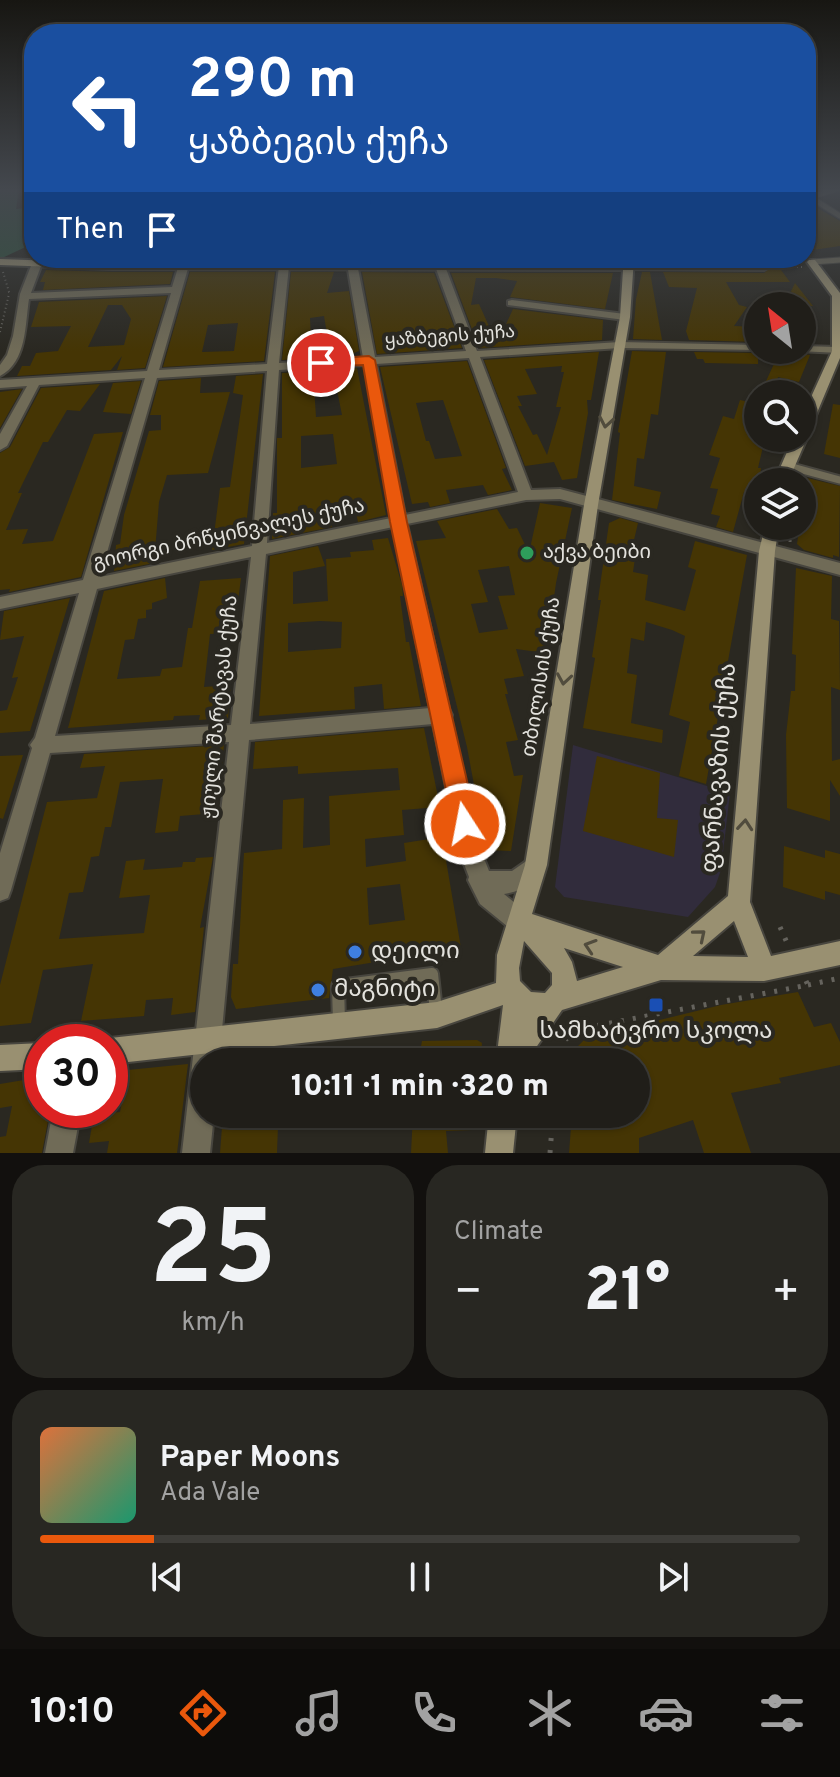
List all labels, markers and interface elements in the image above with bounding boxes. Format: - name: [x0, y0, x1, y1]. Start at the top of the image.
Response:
- text: 290 m: [188, 47, 357, 117]
- icon: left: [56, 56, 160, 160]
- text: ყაზბეგის ქუჩა: [188, 122, 449, 168]
- icon: arrive: [140, 208, 184, 252]
- text: Then: [56, 212, 124, 249]
- north arrow: [744, 292, 816, 364]
- map controls: [744, 292, 816, 540]
- street label: ყაზბეგის ქუჩა: [384, 321, 516, 353]
- pin: [287, 329, 355, 397]
- icon: arrive: [299, 341, 343, 385]
- button: search: [744, 380, 816, 452]
- one-way arrow: [598, 415, 615, 429]
- button: layers: [744, 468, 816, 540]
- street label: გიორგი ბრწყინვალეს ქუჩა: [91, 493, 367, 577]
- place label: აქვა ბეიბი: [543, 540, 651, 566]
- marker: აქვა ბეიბი: [518, 544, 536, 562]
- street label: ჟიული შარტავას ქუჩა: [195, 594, 245, 820]
- street label: თბილისის ქუჩა: [517, 595, 567, 759]
- street label: ფარნავაზის ქუჩა: [696, 662, 744, 874]
- one-way arrow: [557, 672, 574, 685]
- position arrow: [423, 782, 507, 866]
- one-way arrow: [736, 818, 753, 831]
- one-way arrow: [691, 930, 705, 945]
- place label: დეილი: [371, 937, 460, 967]
- one-way arrow: [584, 939, 598, 955]
- marker: დეილი: [346, 943, 364, 961]
- place label: მაგნიტი: [334, 975, 436, 1005]
- marker: მაგნიტი: [309, 981, 327, 999]
- marker: სამხატვრო სკოლა: [647, 996, 665, 1014]
- place label: სამხატვრო სკოლა: [540, 1017, 772, 1047]
- speed limit sign: 30: [24, 1024, 128, 1128]
- text: 10:11 · 1 min · 320 m: [291, 1069, 549, 1106]
- text: 25: [149, 1189, 277, 1321]
- text: Climate: [454, 1216, 543, 1249]
- text: 21°: [584, 1256, 670, 1332]
- text: −: [454, 1266, 482, 1322]
- text: +: [772, 1266, 800, 1322]
- text: km/h: [181, 1307, 245, 1340]
- text: Paper Moons: [160, 1440, 340, 1477]
- text: Ada Vale: [160, 1477, 260, 1510]
- icon: previous: [145, 1555, 189, 1599]
- icon: pause: [398, 1555, 442, 1599]
- icon: next: [651, 1555, 695, 1599]
- icon: directions: [175, 1685, 231, 1741]
- icon: music: [291, 1685, 347, 1741]
- icon: phone: [406, 1685, 462, 1741]
- icon: climate: [522, 1685, 578, 1741]
- icon: car: [638, 1685, 694, 1741]
- icon: filters: [754, 1685, 810, 1741]
- text: 10:10: [30, 1690, 115, 1736]

